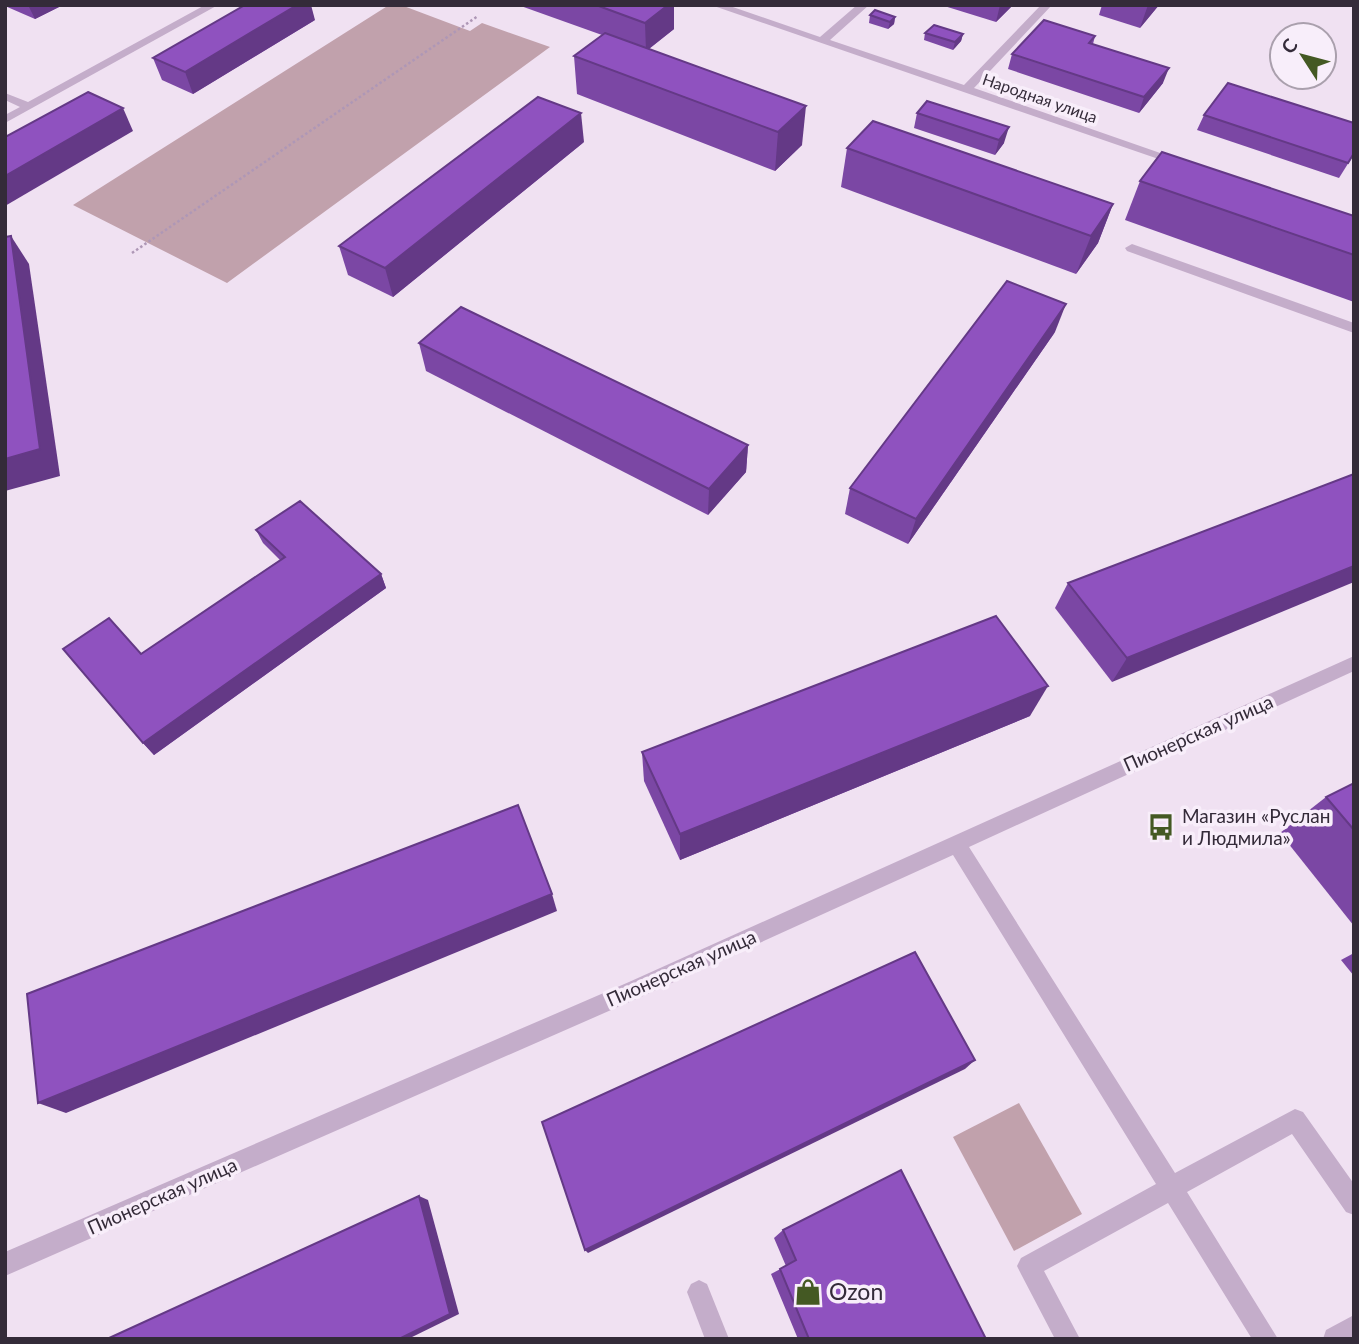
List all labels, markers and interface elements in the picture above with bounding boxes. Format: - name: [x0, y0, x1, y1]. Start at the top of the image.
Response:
- north arrow: [1268, 21, 1338, 91]
- text: С: [1276, 34, 1302, 58]
- street label: Народная улица: [980, 69, 1100, 126]
- street label: Пионерская улица: [1119, 689, 1276, 776]
- place label: Магазин «Руслан и Людмила»: [1182, 804, 1330, 849]
- bus stop icon: Магазин «Руслан и Людмила»: [1146, 812, 1176, 842]
- street label: Пионерская улица: [602, 924, 759, 1011]
- street label: Пионерская улица: [83, 1152, 240, 1239]
- shop icon: Ozon: [793, 1277, 823, 1307]
- place label: Ozon: [829, 1277, 883, 1305]

